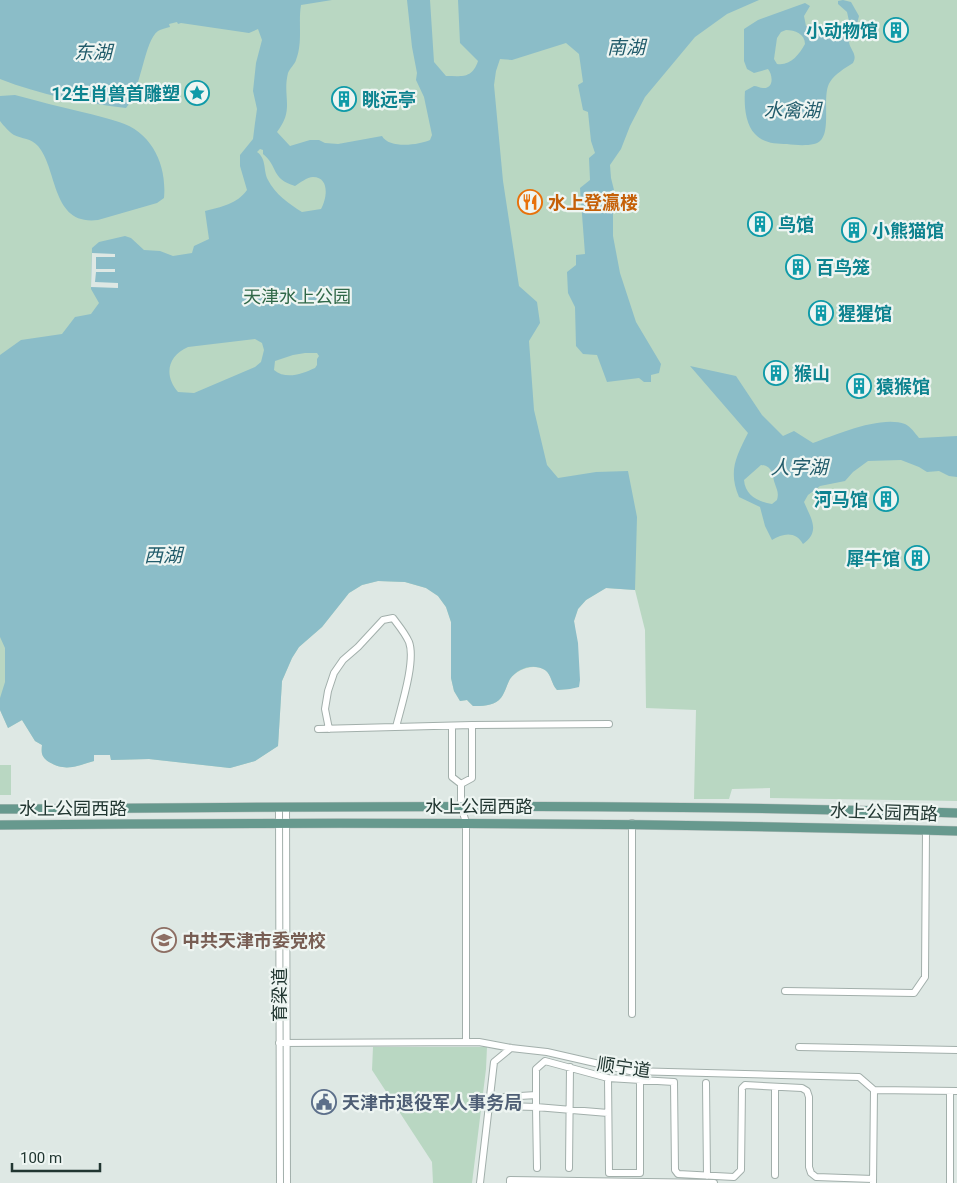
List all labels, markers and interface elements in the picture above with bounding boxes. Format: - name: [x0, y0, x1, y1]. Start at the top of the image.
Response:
- building icon: 小动物馆: [883, 17, 909, 43]
- place label: 小动物馆: [806, 20, 878, 41]
- water label: 南湖: [607, 36, 648, 59]
- water label: 东湖: [74, 41, 115, 64]
- place icon: 12生肖兽首雕塑: [184, 80, 210, 106]
- place label: 12生肖兽首雕塑: [51, 83, 180, 104]
- building icon: 眺远亭: [331, 86, 357, 112]
- place label: 眺远亭: [362, 89, 416, 110]
- water label: 水禽湖: [763, 99, 823, 122]
- restaurant icon: 水上登瀛楼: [517, 189, 543, 215]
- place label: 水上登瀛楼: [548, 192, 638, 213]
- building icon: 鸟馆: [747, 211, 773, 237]
- place label: 鸟馆: [778, 214, 814, 235]
- building icon: 小熊猫馆: [841, 217, 867, 243]
- place label: 小熊猫馆: [872, 220, 944, 241]
- building icon: 百鸟笼: [785, 254, 811, 280]
- place label: 百鸟笼: [816, 257, 870, 278]
- park label: 天津水上公园: [243, 286, 351, 307]
- building icon: 猩猩馆: [808, 300, 834, 326]
- place label: 猩猩馆: [838, 303, 892, 324]
- building icon: 猴山: [763, 360, 789, 386]
- place label: 猴山: [794, 363, 830, 384]
- building icon: 猿猴馆: [846, 373, 872, 399]
- place label: 猿猴馆: [876, 376, 930, 397]
- water label: 人字湖: [770, 456, 830, 479]
- building icon: 河马馆: [873, 486, 899, 512]
- place label: 河马馆: [814, 489, 868, 510]
- water label: 西湖: [144, 544, 185, 567]
- building icon: 犀牛馆: [904, 545, 930, 571]
- place label: 犀牛馆: [846, 548, 900, 569]
- street label: 水上公园西路: [425, 796, 533, 817]
- street label: 水上公园西路: [19, 798, 127, 819]
- street label: 水上公园西路: [830, 800, 938, 824]
- school or university icon: 中共天津市委党校: [151, 927, 177, 953]
- place label: 中共天津市委党校: [182, 930, 326, 951]
- street label: 育梁道: [269, 968, 290, 1022]
- street label: 顺宁道: [596, 1053, 652, 1081]
- public building icon: 天津市退役军人事务局: [311, 1089, 337, 1115]
- place label: 天津市退役军人事务局: [342, 1092, 522, 1113]
- scale bar: [12, 1140, 100, 1172]
- text: 100 m: [20, 1149, 62, 1167]

